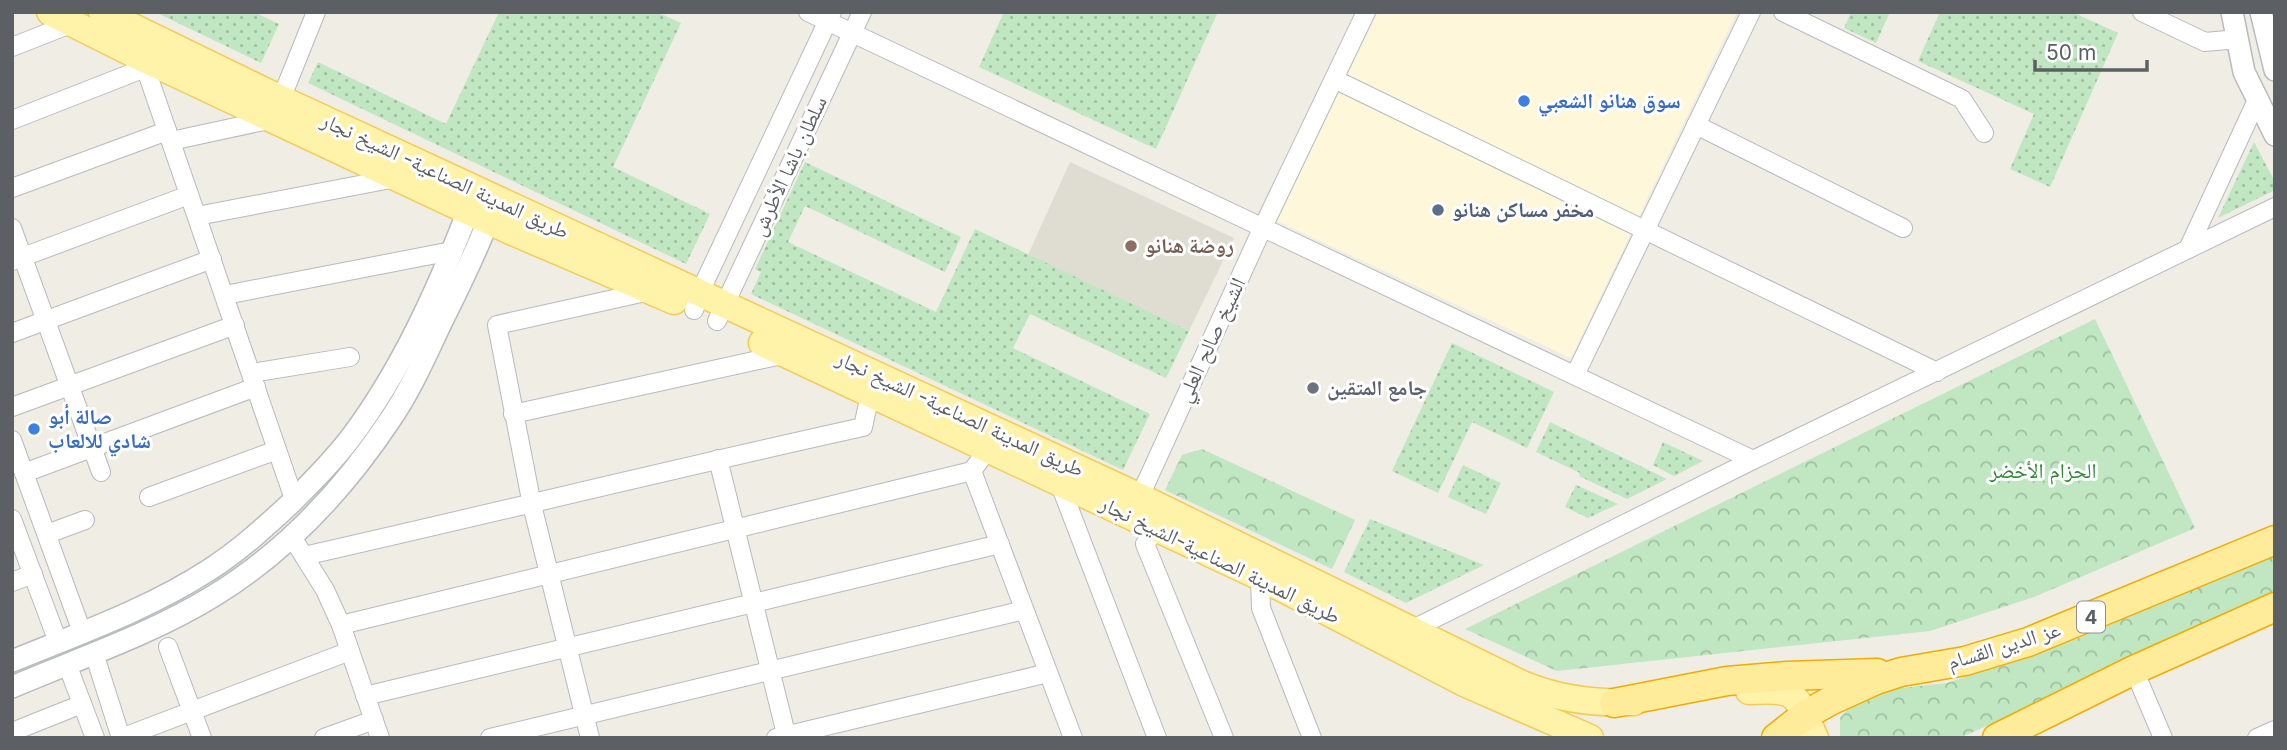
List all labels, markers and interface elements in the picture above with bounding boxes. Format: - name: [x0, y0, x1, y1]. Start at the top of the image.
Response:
- scale bar: [2035, 28, 2147, 72]
- text: 50 m: [2046, 40, 2096, 65]
- place label: سوق هنانو الشعبي: [1538, 88, 1681, 117]
- street label: سلطان باشا الأطرش: [745, 92, 833, 240]
- marker: سوق هنانو الشعبي: [1516, 93, 1532, 109]
- street label: طريق المدينة الصناعية- الشيخ نجار: [316, 107, 573, 245]
- place label: مخفر مساكن هنانو: [1452, 197, 1594, 223]
- marker: مخفر مساكن هنانو: [1430, 202, 1446, 218]
- place label: روضة هنانو: [1145, 233, 1234, 258]
- marker: روضة هنانو: [1123, 238, 1139, 254]
- street label: الشيخ صالح العلي: [1171, 273, 1254, 408]
- street label: طريق المدينة الصناعية- الشيخ نجار: [831, 345, 1088, 483]
- place label: جامع المتقين: [1327, 375, 1427, 402]
- marker: جامع المتقين: [1305, 380, 1321, 396]
- place label: صالة أبو شادي للالعاب: [48, 403, 151, 457]
- marker: صالة أبو شادي للالعاب: [26, 421, 42, 437]
- park label: الحزام الأخضر: [1988, 458, 2097, 485]
- street label: طريق المدينة الصناعية-الشيخ نجار: [1095, 490, 1344, 630]
- road number: 4: [2077, 602, 2105, 632]
- street label: عز الدين القسام: [1944, 616, 2064, 676]

